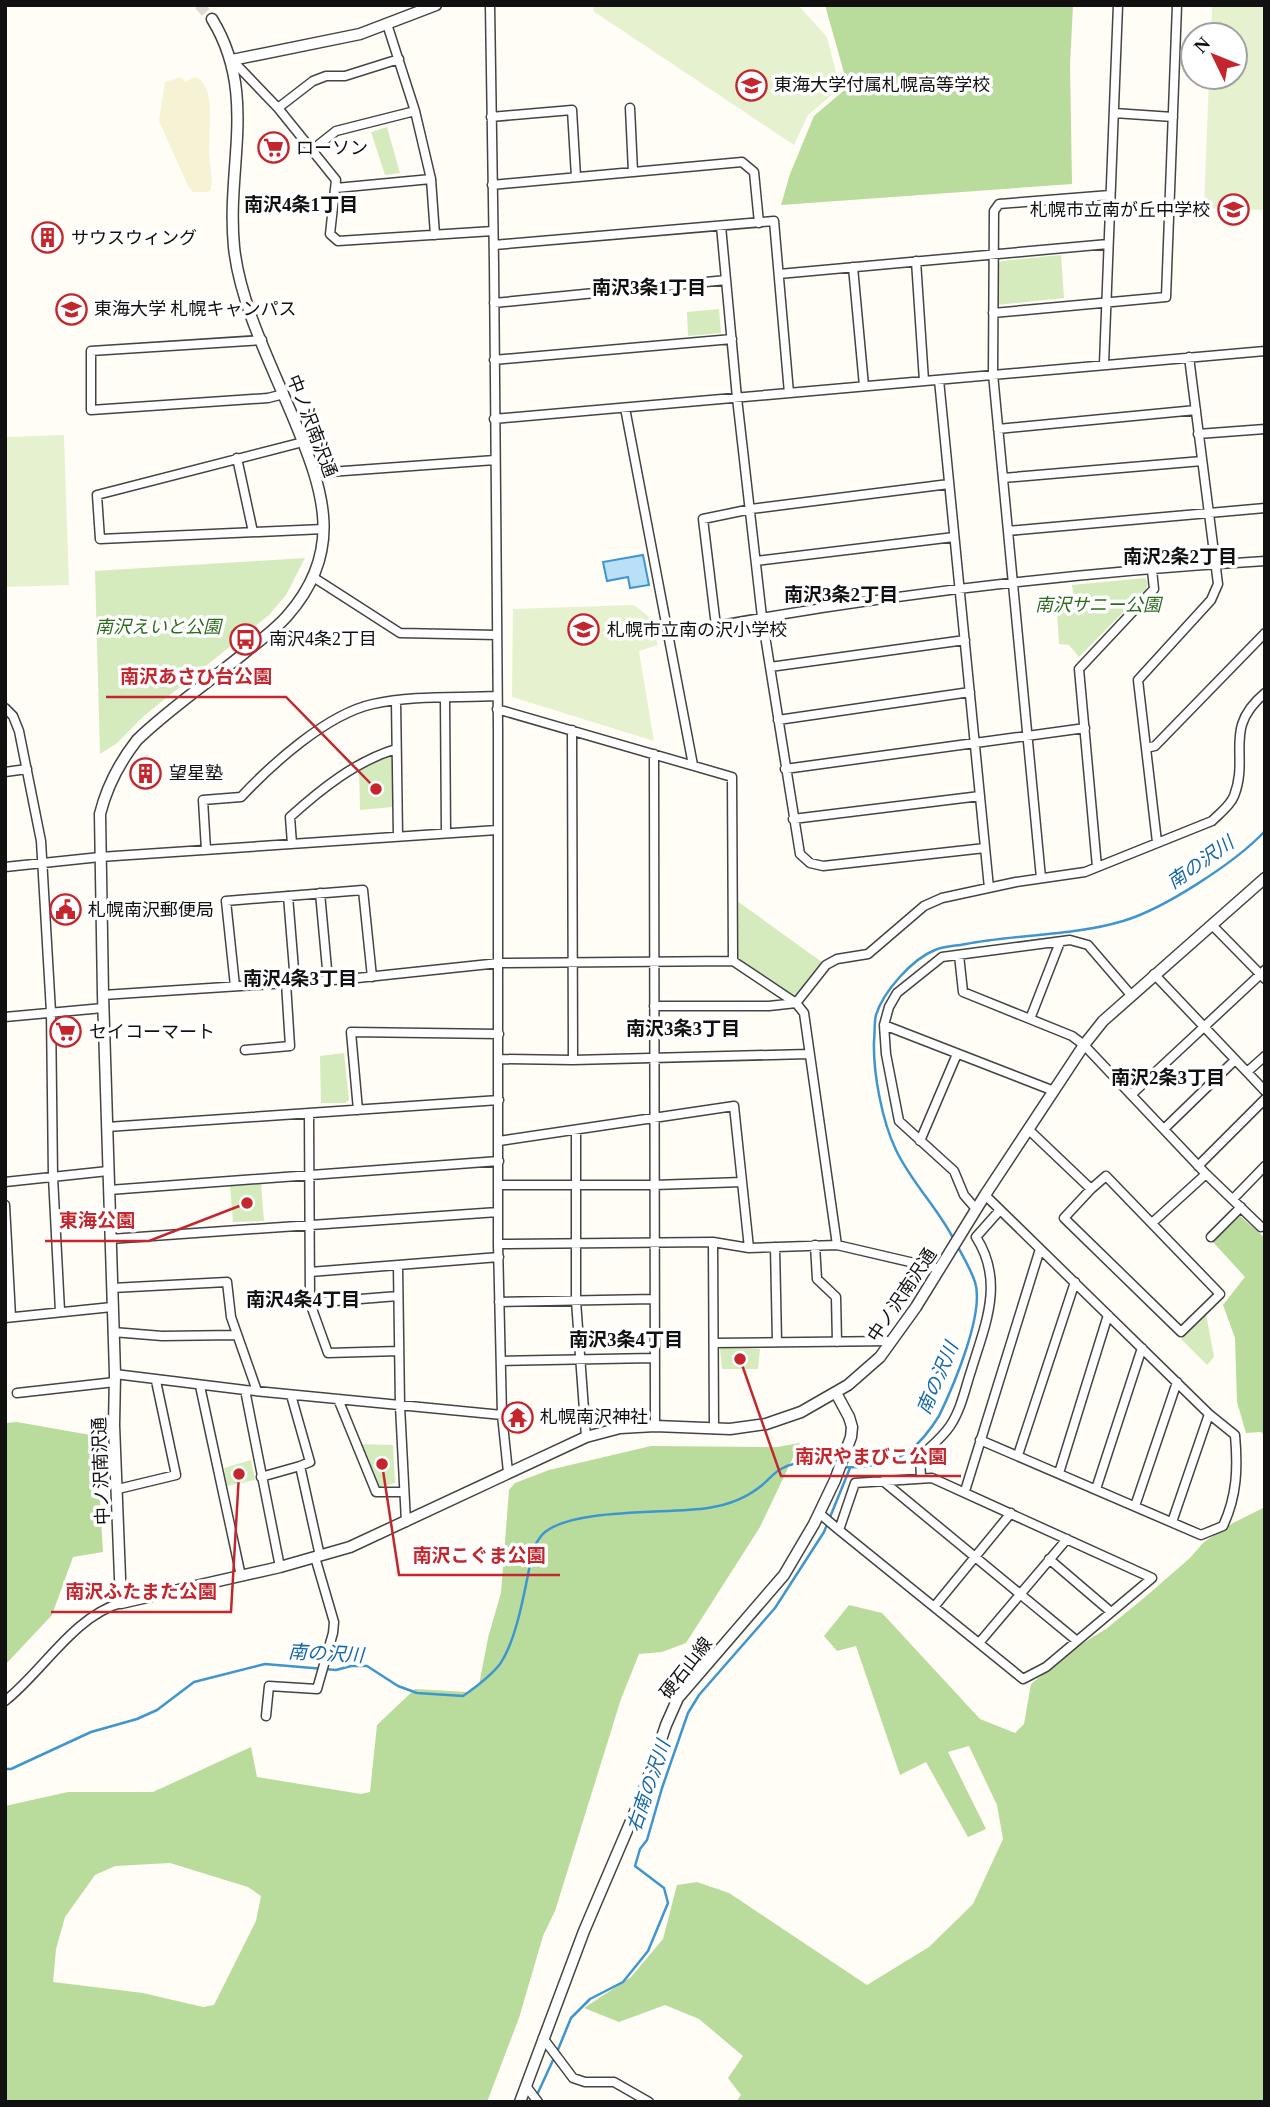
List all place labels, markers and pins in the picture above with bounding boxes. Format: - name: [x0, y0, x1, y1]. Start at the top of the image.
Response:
- school or university icon: 東海大学付属札幌高等学校: [734, 68, 768, 102]
- place label: 東海大学付属札幌高等学校: [774, 75, 990, 95]
- supermarket icon: ローソン: [256, 131, 290, 165]
- place label: ローソン: [296, 138, 368, 158]
- school or university icon: 札幌市立南が丘中学校: [1216, 193, 1250, 227]
- place label: 札幌市立南が丘中学校: [1030, 200, 1210, 220]
- building icon: サウスウィング: [31, 221, 65, 255]
- place label: サウスウィング: [71, 228, 197, 248]
- school or university icon: 東海大学 札幌キャンパス: [54, 292, 88, 326]
- place label: 東海大学 札幌キャンパス: [94, 299, 297, 319]
- school or university icon: 札幌市立南の沢小学校: [567, 613, 601, 647]
- place label: 札幌市立南の沢小学校: [607, 620, 787, 640]
- bus stop icon: 南沢4条2丁目: [229, 622, 263, 656]
- place label: 南沢4条2丁目: [269, 629, 377, 649]
- callout: 南沢あさひ台公園: [106, 657, 286, 697]
- building icon: 望星塾: [129, 756, 163, 790]
- place label: 望星塾: [169, 763, 223, 783]
- public building icon: 札幌南沢郵便局: [48, 893, 82, 927]
- place label: 札幌南沢郵便局: [88, 900, 214, 920]
- supermarket icon: セイコーマート: [49, 1015, 83, 1049]
- place label: セイコーマート: [89, 1022, 215, 1042]
- callout: 東海公園: [45, 1201, 149, 1241]
- temple icon: 札幌南沢神社: [500, 1400, 534, 1434]
- place label: 札幌南沢神社: [540, 1407, 648, 1427]
- callout: 南沢やまびこ公園: [781, 1436, 961, 1476]
- callout: 南沢こぐま公園: [399, 1535, 560, 1575]
- callout: 南沢ふたまた公園: [51, 1572, 231, 1612]

